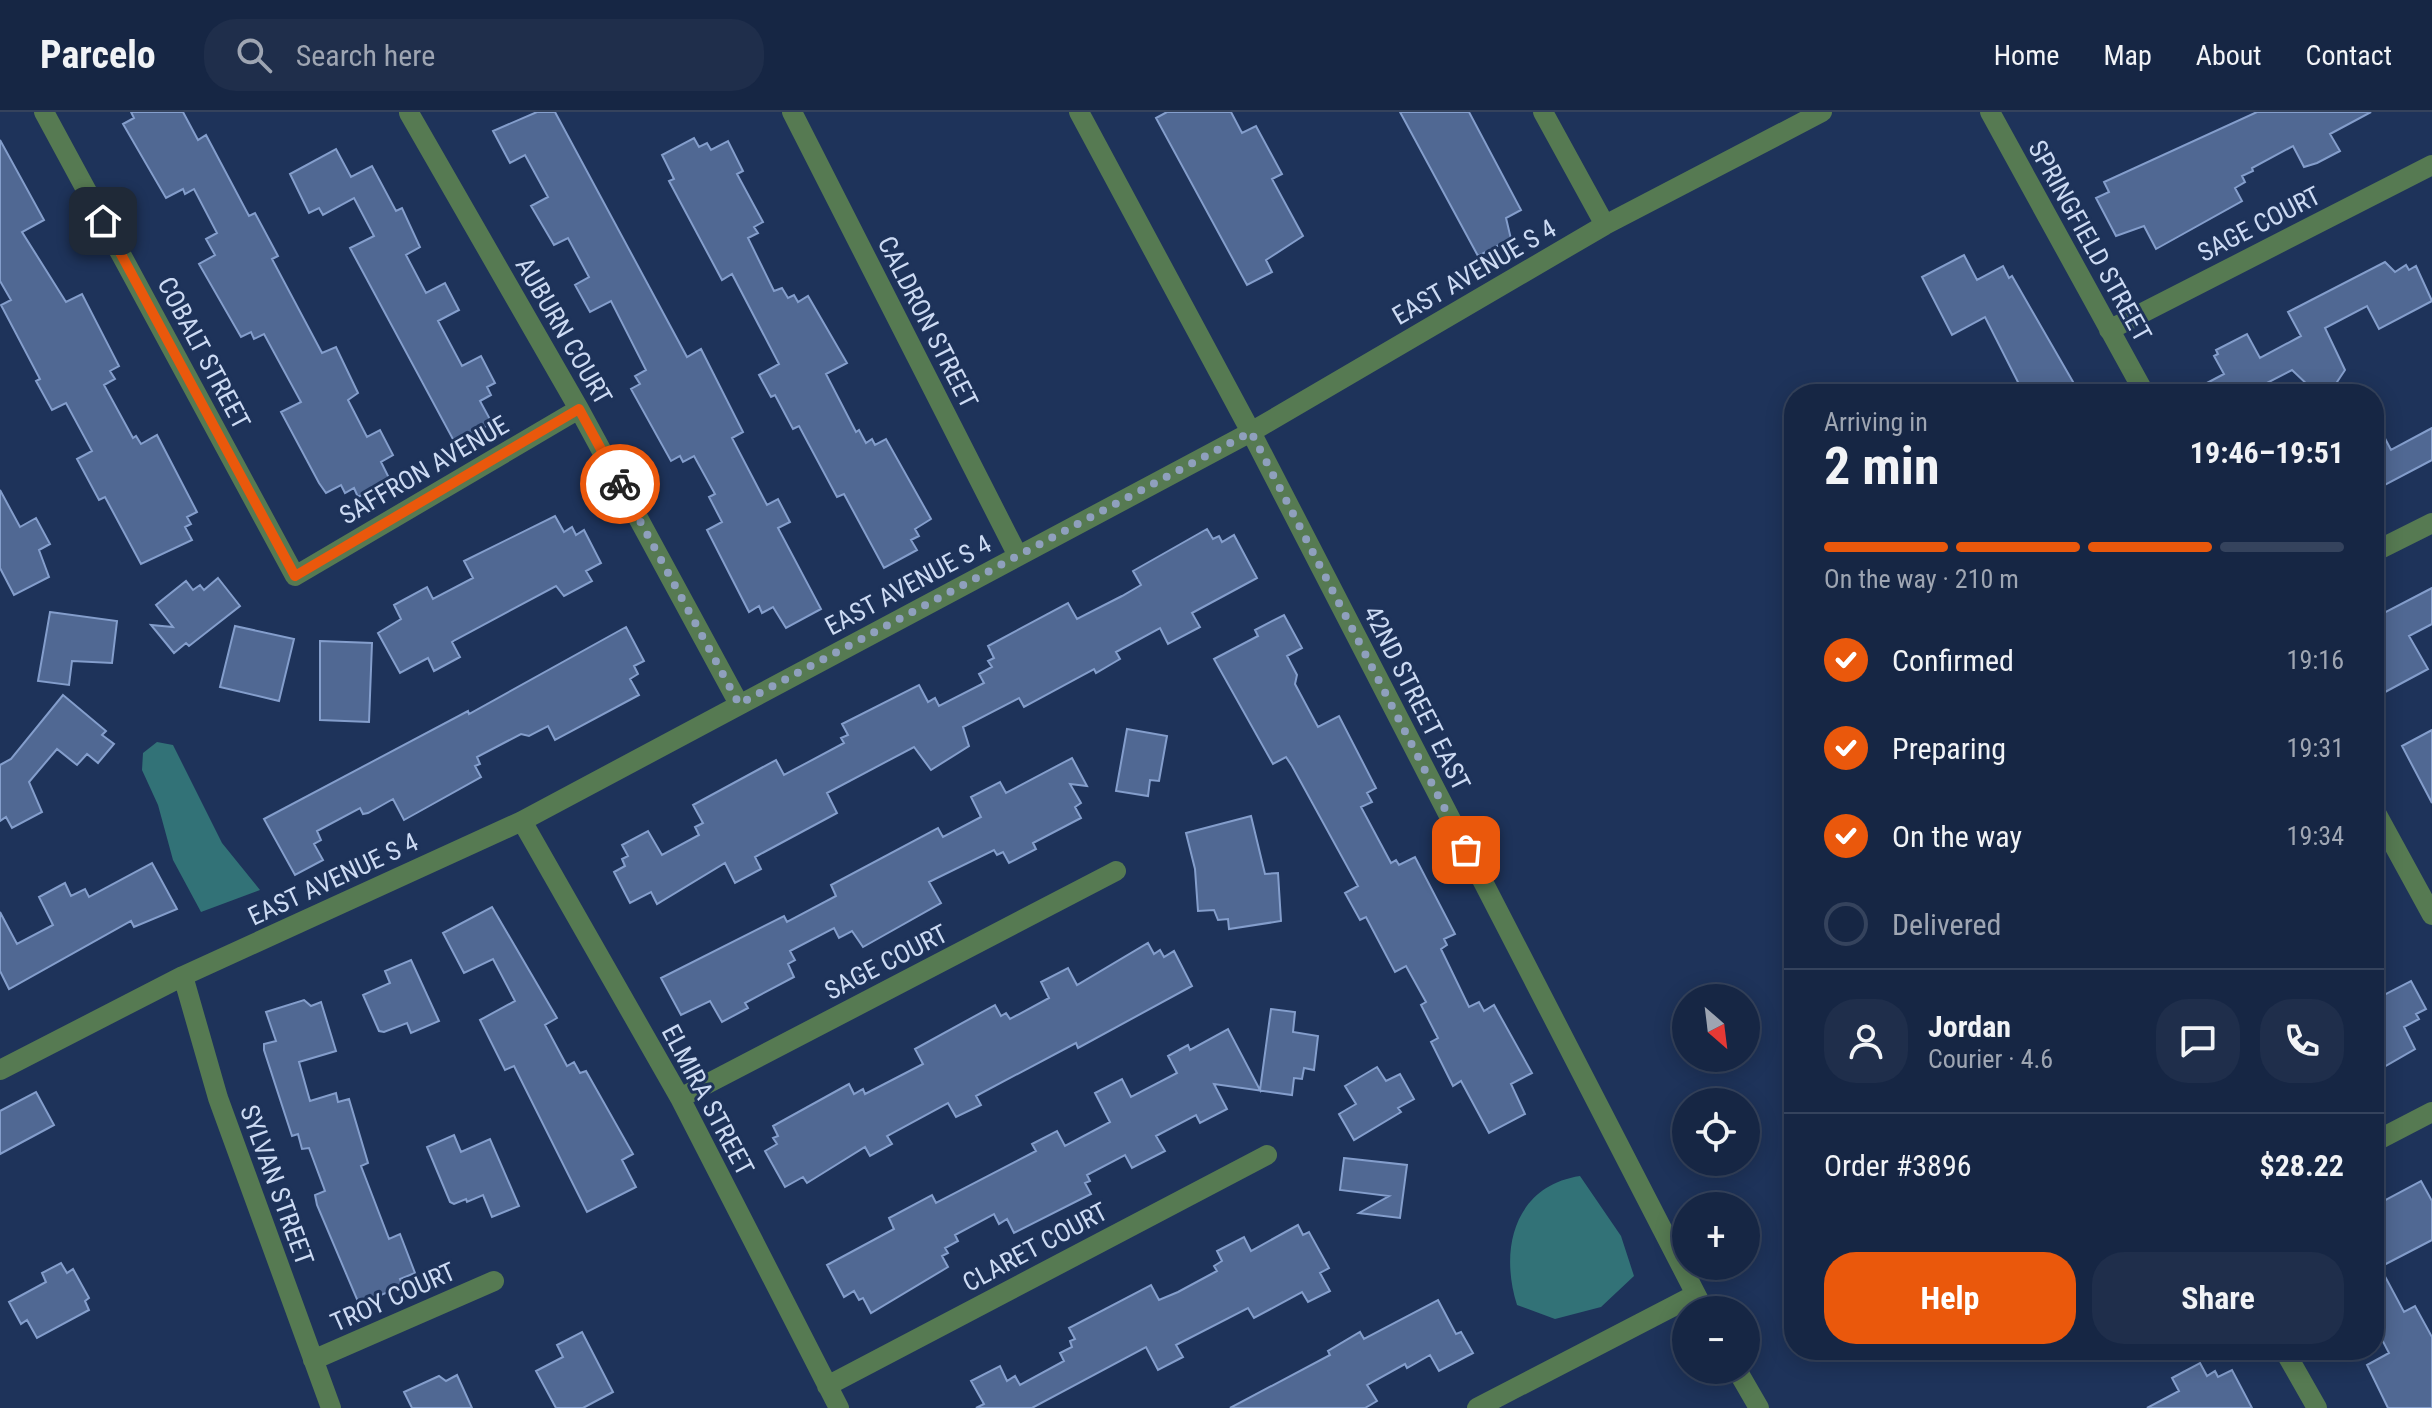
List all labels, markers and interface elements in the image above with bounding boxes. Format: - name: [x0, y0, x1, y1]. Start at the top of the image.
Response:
- search box: [204, 19, 764, 91]
- text: Parcelo: [40, 33, 156, 77]
- icon: search: [232, 33, 276, 77]
- text: Search here: [296, 38, 435, 73]
- text: Home: [1994, 39, 2059, 72]
- text: Map: [2103, 39, 2152, 72]
- text: About: [2196, 39, 2262, 72]
- text: Contact: [2306, 39, 2392, 72]
- street label: SPRINGFIELD STREET: [2022, 135, 2158, 347]
- street label: SAGE COURT: [2193, 180, 2325, 268]
- pin: [69, 187, 137, 255]
- icon: home: [81, 199, 125, 243]
- street label: EAST AVENUE S 4: [1387, 213, 1561, 331]
- street label: CALDRON STREET: [872, 231, 984, 413]
- street label: AUBURN COURT: [510, 252, 618, 410]
- street label: COBALT STREET: [151, 272, 257, 434]
- text: Arriving in: [1824, 407, 1928, 437]
- street label: SAFFRON AVENUE: [334, 410, 514, 530]
- text: 19:46–19:51: [2190, 435, 2344, 470]
- text: 2 min: [1824, 436, 1940, 497]
- courier: [580, 444, 660, 524]
- icon: bike: [598, 462, 642, 506]
- street label: EAST AVENUE S 4: [820, 529, 996, 641]
- text: On the way · 210 m: [1824, 564, 2019, 594]
- street label: 42ND STREET EAST: [1357, 601, 1477, 795]
- icon: check: [1824, 638, 1868, 682]
- text: Confirmed: [1892, 643, 2014, 678]
- text: 19:16: [2287, 645, 2344, 675]
- icon: check: [1824, 726, 1868, 770]
- text: Preparing: [1892, 731, 2006, 766]
- text: 19:31: [2287, 733, 2344, 763]
- icon: check: [1824, 814, 1868, 858]
- pin: [1432, 816, 1500, 884]
- text: On the way: [1892, 819, 2022, 854]
- text: 19:34: [2287, 821, 2344, 851]
- street label: EAST AVENUE S 4: [243, 827, 423, 931]
- icon: bag: [1444, 828, 1488, 872]
- text: Delivered: [1892, 907, 2001, 942]
- street label: SAGE COURT: [820, 918, 952, 1006]
- north arrow: [1672, 984, 1760, 1072]
- map controls: [1672, 984, 1760, 1384]
- button: person: [1824, 999, 1908, 1083]
- button: chat: [2156, 999, 2240, 1083]
- button: phone: [2260, 999, 2344, 1083]
- text: Jordan: [1928, 1009, 2011, 1044]
- street label: ELMIRA STREET: [656, 1019, 760, 1181]
- text: Courier · 4.6: [1928, 1044, 2053, 1074]
- button: locate: [1672, 1088, 1760, 1176]
- street label: SYLVAN STREET: [234, 1101, 320, 1269]
- text: Order #3896: [1824, 1148, 1972, 1183]
- text: $28.22: [2259, 1148, 2344, 1183]
- button: +: [1672, 1192, 1760, 1280]
- street label: CLARET COURT: [958, 1196, 1112, 1298]
- button: Help: [1824, 1252, 2076, 1344]
- button: Share: [2092, 1252, 2344, 1344]
- street label: TROY COURT: [326, 1256, 460, 1338]
- button: −: [1672, 1296, 1760, 1384]

